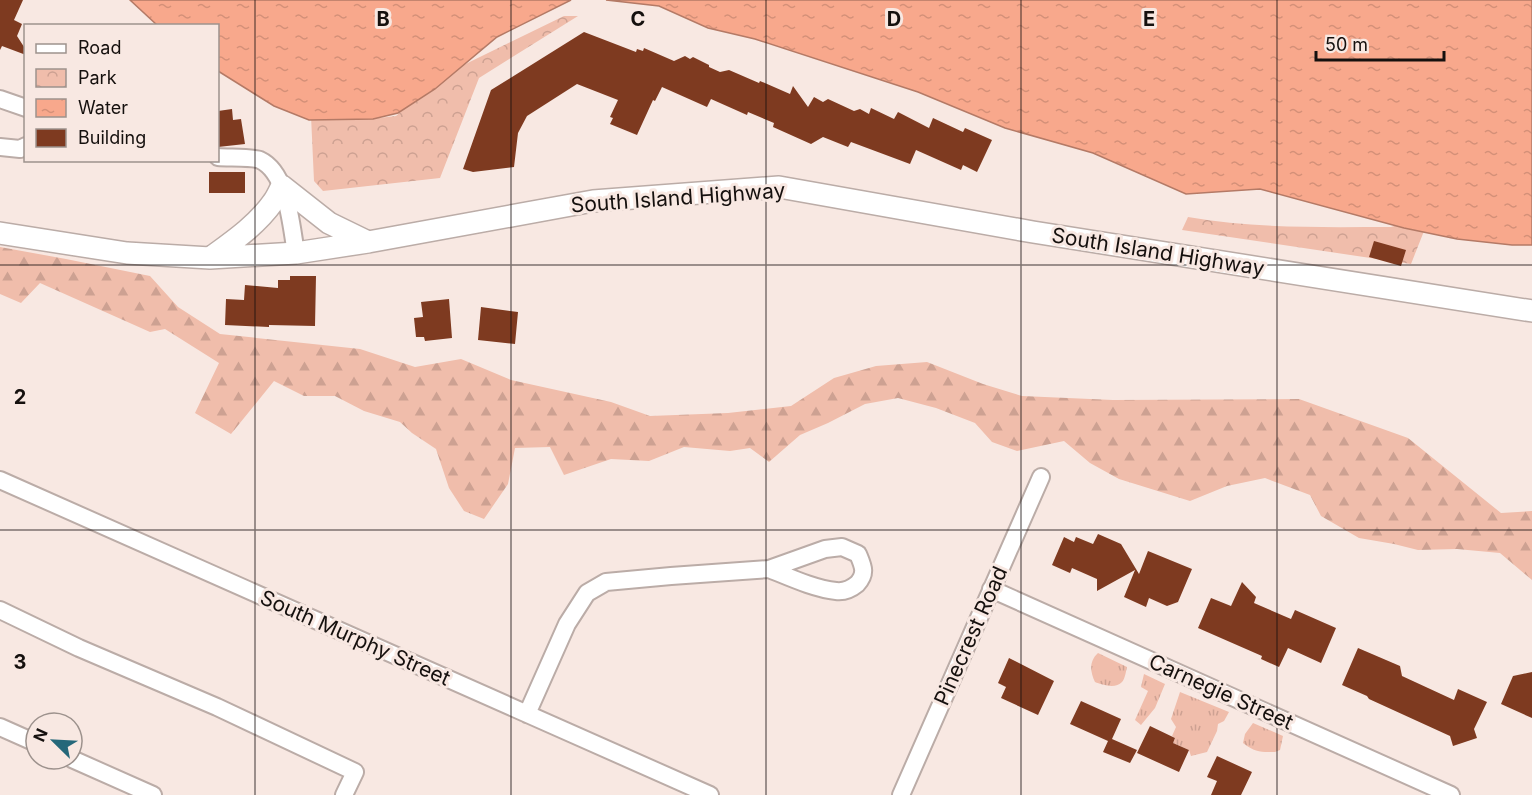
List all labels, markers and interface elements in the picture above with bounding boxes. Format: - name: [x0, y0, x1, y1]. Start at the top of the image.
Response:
- text: B: [376, 7, 390, 31]
- text: C: [631, 7, 645, 31]
- text: D: [887, 7, 901, 31]
- text: E: [1143, 7, 1155, 31]
- legend: [24, 24, 219, 162]
- scale bar: [1316, 24, 1444, 62]
- text: 50 m: [1325, 34, 1368, 55]
- text: Road: [78, 37, 121, 58]
- text: Park: [78, 67, 117, 88]
- text: Water: [78, 97, 128, 118]
- text: Building: [78, 127, 146, 148]
- street label: South Island Highway: [570, 178, 786, 217]
- street label: South Island Highway: [1050, 222, 1266, 281]
- text: 2: [14, 385, 26, 409]
- street label: Pinecrest Road: [929, 562, 1012, 709]
- street label: South Murphy Street: [256, 584, 454, 691]
- street label: Carnegie Street: [1145, 649, 1297, 735]
- text: 3: [14, 650, 26, 674]
- north arrow: [24, 711, 84, 771]
- text: N: [29, 725, 52, 745]

